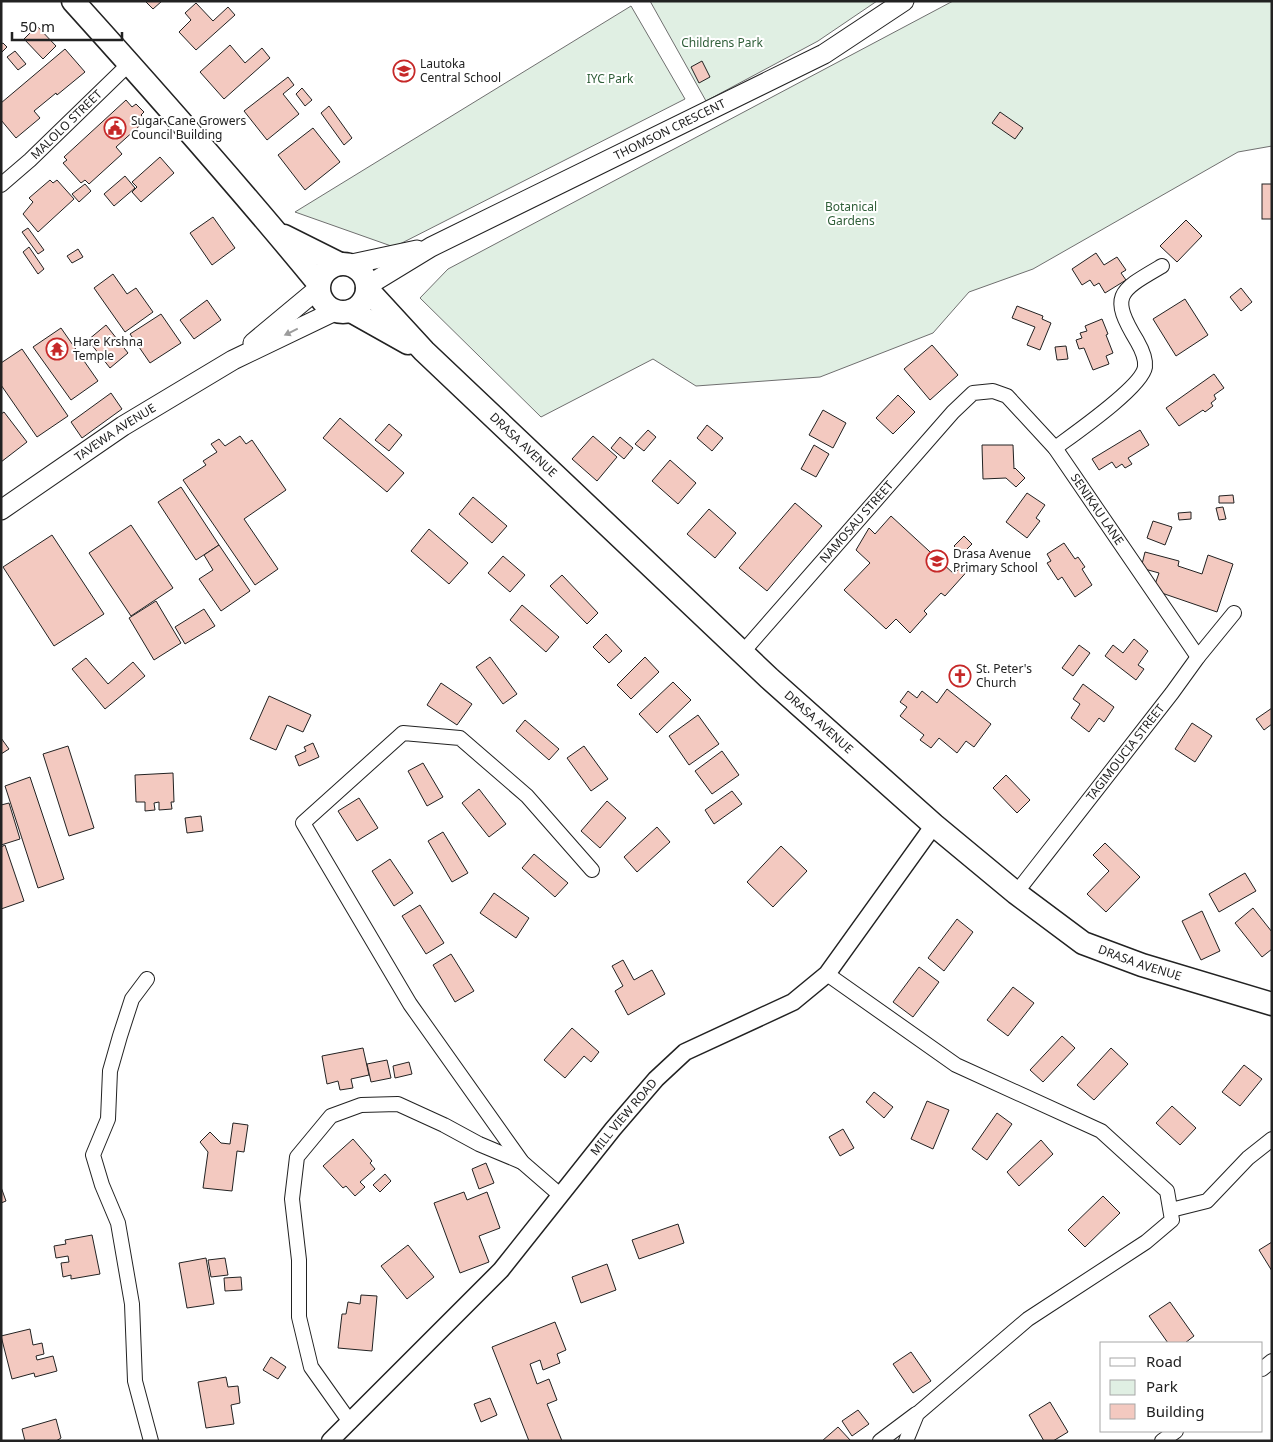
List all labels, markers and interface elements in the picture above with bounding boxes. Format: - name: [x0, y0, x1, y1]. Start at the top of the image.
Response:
- scale bar: [12, 10, 122, 42]
- text: 50 m: [20, 16, 55, 36]
- park label: Childrens Park: [681, 34, 763, 51]
- place label: Lautoka Central School: [420, 55, 501, 86]
- school or university icon: Lautoka Central School: [392, 59, 416, 83]
- park label: IYC Park: [587, 70, 634, 87]
- street label: MALOLO STREET: [27, 86, 106, 163]
- street label: THOMSON CRESCENT: [611, 95, 729, 164]
- place label: Sugar Cane Growers Council Building: [131, 112, 246, 143]
- public building icon: Sugar Cane Growers Council Building: [103, 116, 127, 140]
- park label: Botanical Gardens: [825, 198, 877, 229]
- one-way arrow: [284, 328, 298, 336]
- place label: Hare Krshna Temple: [73, 333, 143, 364]
- temple icon: Hare Krshna Temple: [45, 337, 69, 361]
- street label: TAVEWA AVENUE: [71, 399, 159, 465]
- street label: DRASA AVENUE: [486, 409, 561, 481]
- street label: SENIKAU LANE: [1067, 470, 1128, 548]
- street label: NAMOSAU STREET: [816, 477, 897, 566]
- place label: Drasa Avenue Primary School: [953, 545, 1038, 576]
- school or university icon: Drasa Avenue Primary School: [925, 549, 949, 573]
- place label: St. Peter's Church: [976, 660, 1032, 691]
- church icon: St. Peter's Church: [948, 664, 972, 688]
- street label: DRASA AVENUE: [781, 687, 857, 757]
- street label: TAGIMOUCIA STREET: [1082, 700, 1168, 804]
- street label: DRASA AVENUE: [1096, 940, 1184, 984]
- street label: MILL VIEW ROAD: [586, 1074, 661, 1159]
- legend: [1100, 1342, 1263, 1432]
- text: Road: [1146, 1351, 1182, 1371]
- text: Park: [1146, 1376, 1178, 1396]
- text: Building: [1146, 1401, 1204, 1421]

